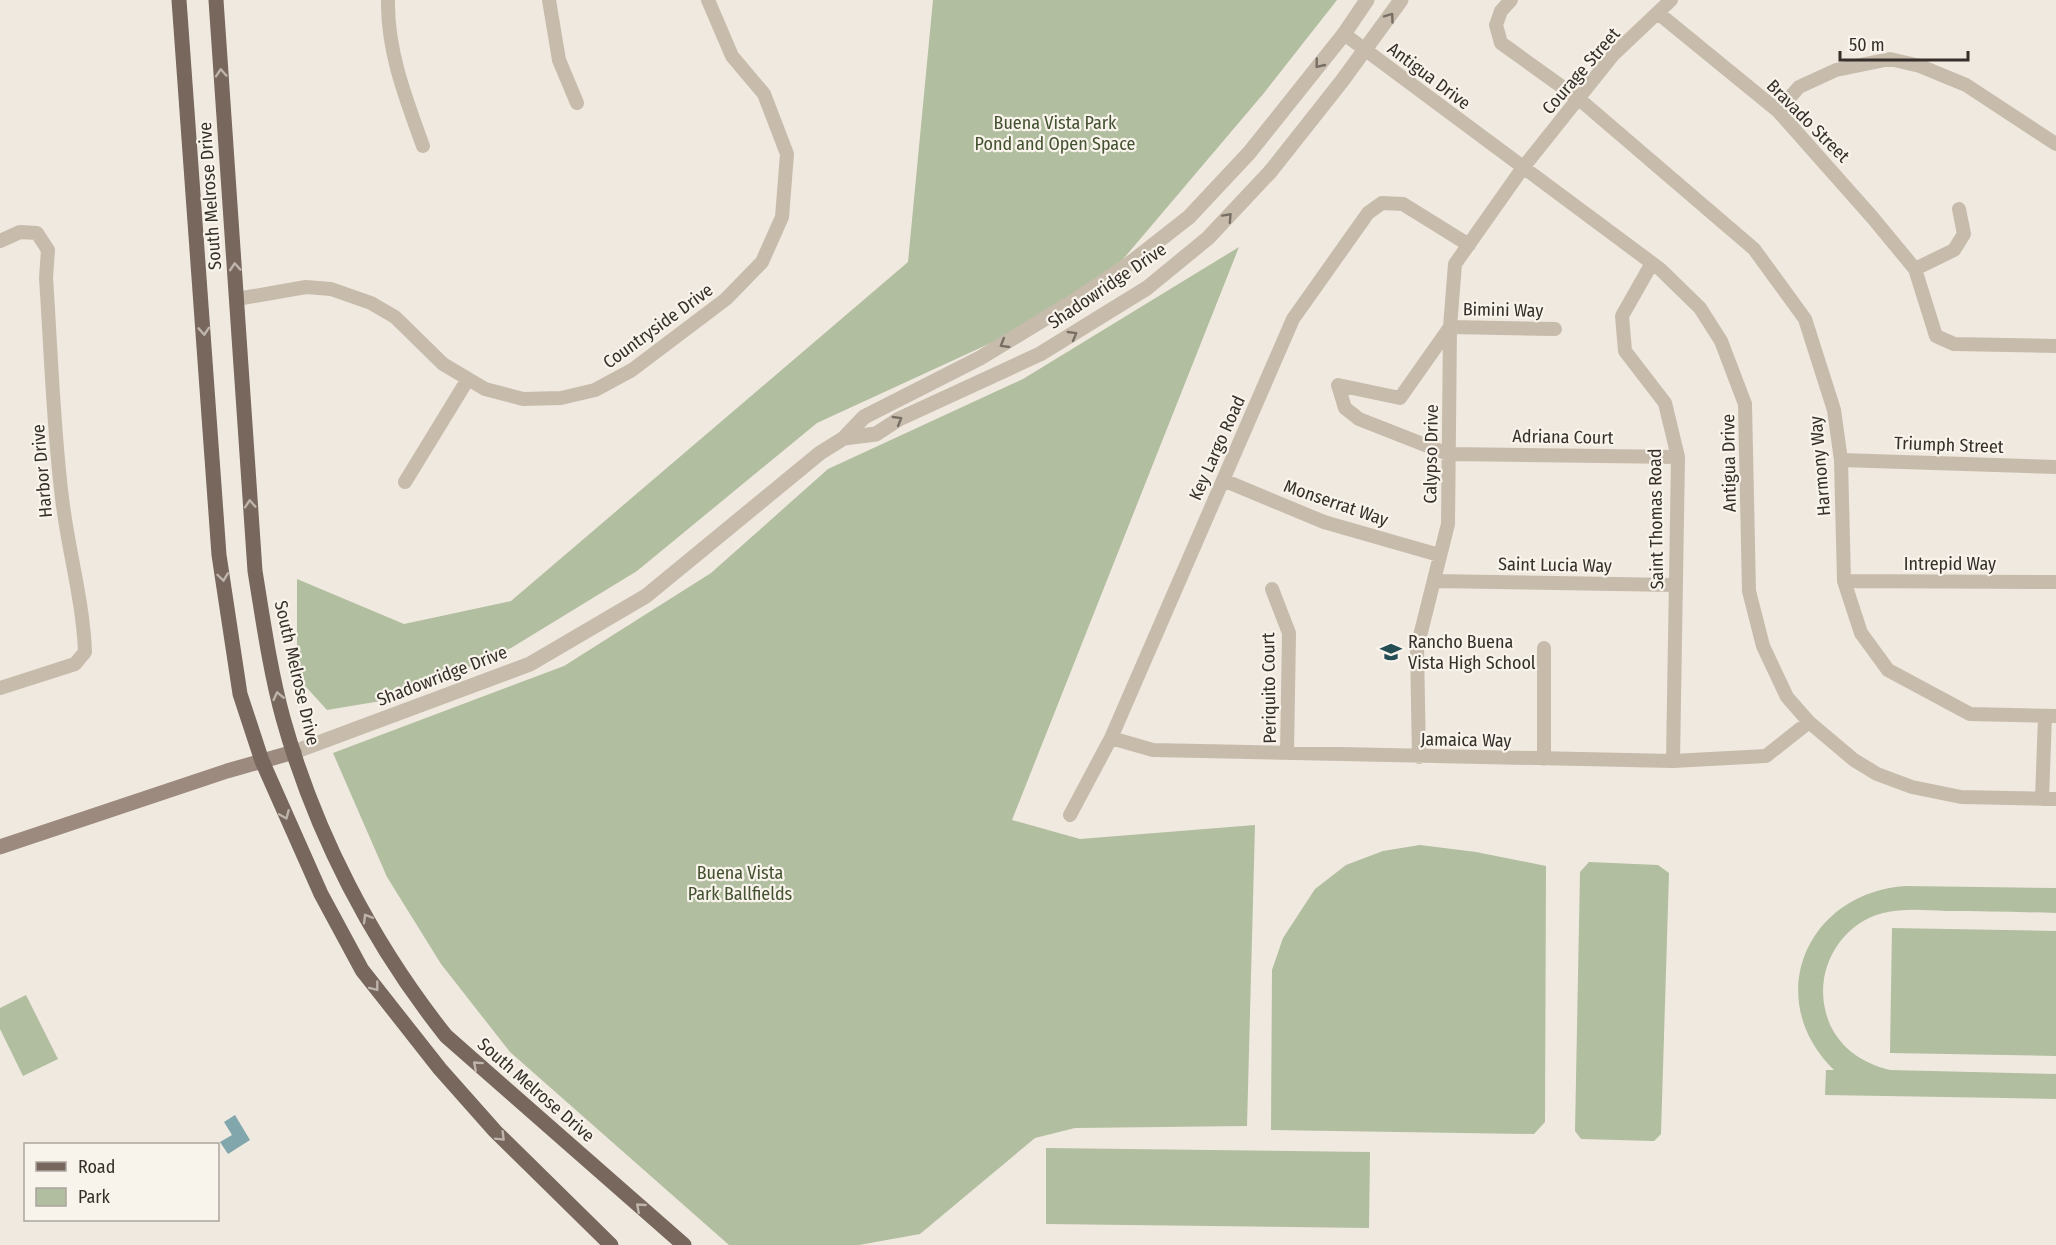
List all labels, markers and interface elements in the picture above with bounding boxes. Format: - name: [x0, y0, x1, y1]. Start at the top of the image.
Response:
- one-way arrow: [1383, 12, 1394, 23]
- street label: Courage Street: [1537, 23, 1625, 119]
- scale bar: [1840, 24, 1968, 62]
- text: 50 m: [1849, 34, 1885, 56]
- street label: Antigua Drive: [1383, 38, 1475, 114]
- one-way arrow: [1316, 57, 1327, 68]
- one-way arrow: [215, 68, 228, 77]
- street label: Bravado Street: [1762, 75, 1854, 167]
- park label: Buena Vista Park Pond and Open Space: [975, 112, 1136, 155]
- street label: South Melrose Drive: [194, 121, 226, 271]
- one-way arrow: [1221, 214, 1232, 224]
- street label: Shadowridge Drive: [1044, 238, 1170, 334]
- one-way arrow: [228, 263, 241, 272]
- street label: Countryside Drive: [599, 279, 717, 373]
- street label: Bimini Way: [1463, 298, 1543, 322]
- one-way arrow: [197, 326, 210, 335]
- one-way arrow: [1067, 331, 1077, 342]
- one-way arrow: [1000, 336, 1010, 348]
- street label: Key Largo Road: [1184, 392, 1250, 504]
- street label: Calypso Drive: [1419, 404, 1443, 504]
- street label: Antigua Drive: [1717, 414, 1741, 512]
- street label: Harmony Way: [1805, 415, 1835, 517]
- one-way arrow: [892, 416, 902, 427]
- street label: Harbor Drive: [27, 423, 57, 519]
- street label: Adriana Court: [1512, 425, 1614, 449]
- street label: Triumph Street: [1894, 432, 2004, 458]
- street label: Saint Thomas Road: [1644, 448, 1668, 590]
- street label: Monserrat Way: [1281, 475, 1391, 531]
- one-way arrow: [244, 499, 257, 508]
- street label: Saint Lucia Way: [1498, 553, 1612, 577]
- street label: Intrepid Way: [1904, 553, 1996, 575]
- one-way arrow: [216, 572, 228, 581]
- street label: South Melrose Drive: [270, 598, 324, 748]
- place label: Rancho Buena Vista High School: [1408, 631, 1536, 674]
- street label: Periquito Court: [1257, 632, 1281, 744]
- school or university icon: Rancho Buena Vista High School: [1379, 640, 1403, 664]
- street label: Shadowridge Drive: [374, 641, 510, 711]
- one-way arrow: [273, 691, 286, 701]
- street label: Jamaica Way: [1420, 728, 1512, 752]
- one-way arrow: [278, 809, 290, 820]
- park label: Buena Vista Park Ballfields: [688, 862, 793, 905]
- one-way arrow: [363, 914, 374, 924]
- one-way arrow: [368, 981, 379, 992]
- street label: South Melrose Drive: [473, 1033, 599, 1147]
- one-way arrow: [474, 1061, 484, 1072]
- one-way arrow: [493, 1129, 504, 1140]
- legend: [24, 1143, 219, 1221]
- text: Road: [78, 1156, 115, 1178]
- text: Park: [78, 1186, 111, 1208]
- one-way arrow: [636, 1203, 647, 1214]

